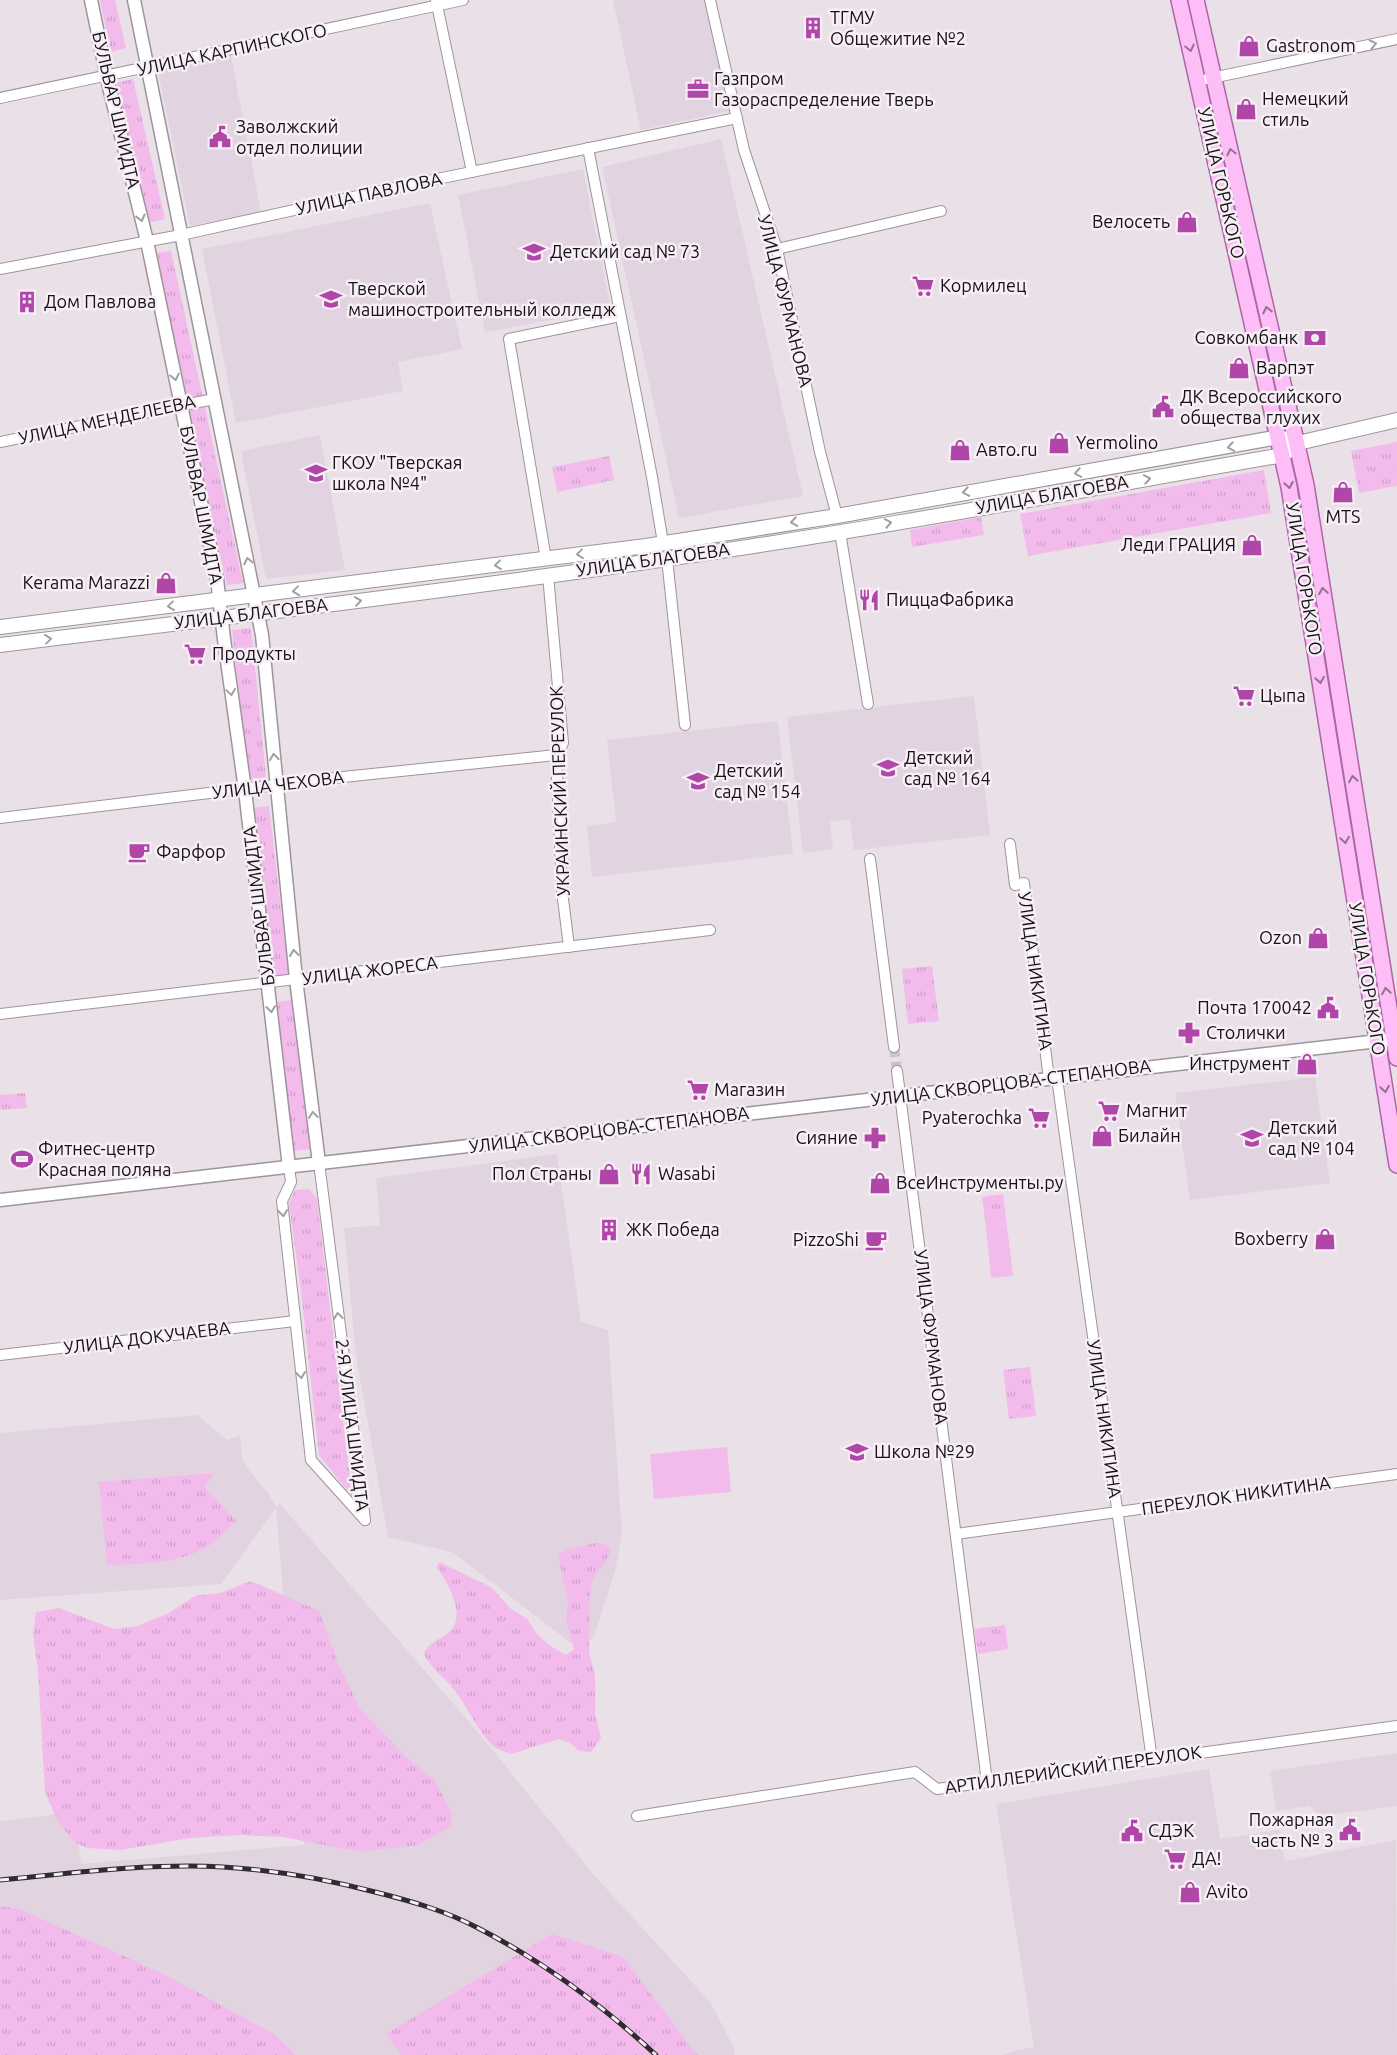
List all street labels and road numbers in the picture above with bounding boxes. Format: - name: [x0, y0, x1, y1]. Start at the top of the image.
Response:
- street label: УЛИЦА КАРПИНСКОГО: [135, 19, 328, 79]
- street label: БУЛЬВАР ШМИДТА: [89, 29, 145, 191]
- street label: УЛИЦА ГОРЬКОГО: [1195, 105, 1249, 260]
- street label: УЛИЦА ПАВЛОВА: [294, 168, 444, 218]
- street label: УЛИЦА ФУРМАНОВА: [755, 213, 817, 389]
- street label: УЛИЦА МЕНДЕЛЕЕВА: [17, 390, 197, 448]
- street label: БУЛЬВАР ШМИДТА: [177, 424, 227, 586]
- street label: УЛИЦА БЛАГОЕВА: [974, 471, 1130, 517]
- street label: УЛИЦА ГОРЬКОГО: [1283, 501, 1327, 657]
- street label: УЛИЦА БЛАГОЕВА: [575, 538, 731, 580]
- street label: УЛИЦА БЛАГОЕВА: [173, 594, 329, 632]
- street label: УКРАИНСКИЙ ПЕРЕУЛОК: [545, 686, 573, 897]
- street label: УЛИЦА ЧЕХОВА: [211, 766, 345, 802]
- street label: БУЛЬВАР ШМИДТА: [238, 825, 278, 987]
- street label: УЛИЦА НИКИТИНА: [1015, 890, 1057, 1052]
- street label: УЛИЦА ГОРЬКОГО: [1346, 901, 1390, 1057]
- street label: УЛИЦА ЖОРЕСА: [301, 952, 439, 988]
- street label: УЛИЦА СКВОРЦОВА-СТЕПАНОВА: [870, 1055, 1152, 1109]
- street label: УЛИЦА СКВОРЦОВА-СТЕПАНОВА: [468, 1102, 750, 1156]
- street label: УЛИЦА ФУРМАНОВА: [911, 1248, 953, 1426]
- street label: УЛИЦА ДОКУЧАЕВА: [63, 1317, 232, 1357]
- street label: 2-Я УЛИЦА ШМИДТА: [332, 1338, 374, 1512]
- street label: УЛИЦА НИКИТИНА: [1084, 1338, 1126, 1500]
- street label: ПЕРЕУЛОК НИКИТИНА: [1140, 1472, 1332, 1518]
- street label: АРТИЛЛЕРИЙСКИЙ ПЕРЕУЛОК: [943, 1741, 1202, 1797]

